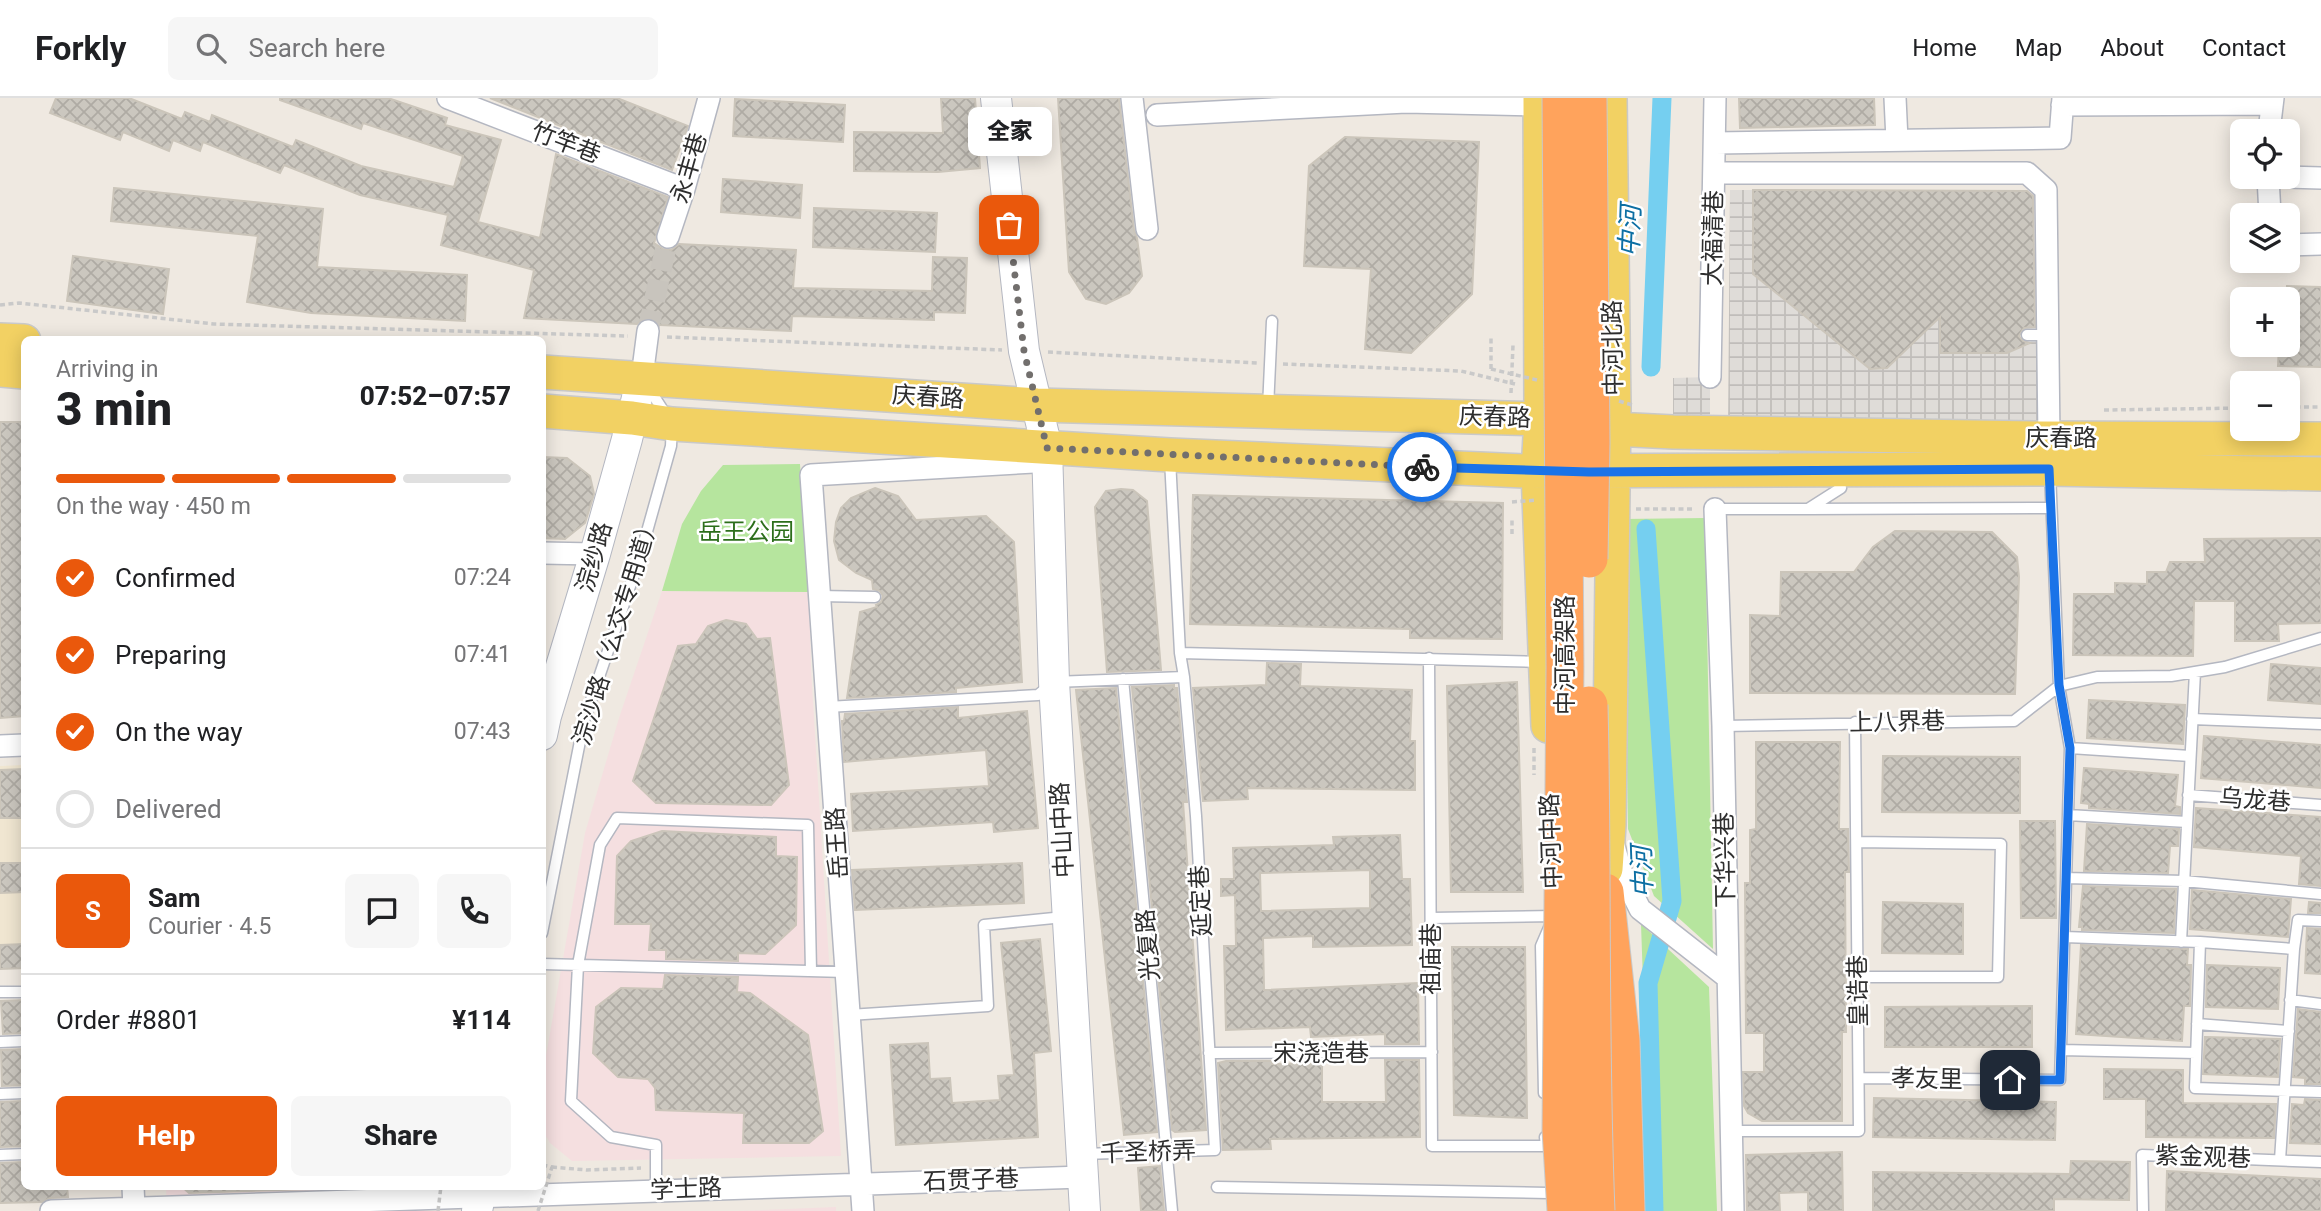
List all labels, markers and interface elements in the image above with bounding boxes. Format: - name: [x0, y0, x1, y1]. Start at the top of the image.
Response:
- search box: [168, 17, 658, 80]
- text: Forkly: [35, 29, 126, 68]
- icon: search: [192, 29, 230, 67]
- text: Search here: [248, 33, 385, 63]
- text: Home: [1912, 34, 1977, 62]
- text: Map: [2015, 34, 2062, 62]
- text: About: [2100, 34, 2164, 62]
- text: Contact: [2202, 34, 2286, 62]
- callout: 全家: [967, 106, 1051, 155]
- street label: 竹竿巷: [527, 117, 605, 169]
- text: 全家: [987, 118, 1033, 145]
- map controls: [2230, 119, 2300, 441]
- button: locate: [2230, 119, 2300, 189]
- street label: 永丰巷: [666, 130, 712, 206]
- street label: 大福清巷: [1698, 190, 1728, 286]
- pin: [979, 195, 1039, 255]
- water label: 中河: [1614, 200, 1646, 258]
- button: layers: [2230, 203, 2300, 273]
- icon: bag: [990, 206, 1028, 244]
- button: +: [2230, 287, 2300, 357]
- street label: 中河北路: [1598, 300, 1628, 396]
- text: Arriving in: [56, 356, 159, 383]
- button: −: [2230, 371, 2300, 441]
- text: 07:52–07:57: [360, 381, 511, 411]
- street label: 庆春路: [891, 381, 965, 413]
- text: 3 min: [56, 382, 172, 436]
- street label: 庆春路: [1459, 402, 1531, 432]
- street label: 庆春路: [2025, 424, 2097, 452]
- courier: [1387, 432, 1457, 502]
- icon: bike: [1403, 448, 1441, 486]
- text: On the way · 450 m: [56, 493, 251, 520]
- street label: 浣沙路（公交专用道）: [568, 511, 664, 749]
- park label: 岳王公园: [698, 518, 794, 546]
- street label: 浣纱路: [571, 519, 617, 595]
- icon: check: [56, 559, 94, 597]
- text: Confirmed: [115, 563, 236, 593]
- text: 07:24: [454, 564, 511, 591]
- street label: 中河高架路: [1551, 595, 1579, 715]
- icon: check: [56, 636, 94, 674]
- text: Preparing: [115, 640, 227, 670]
- text: 07:41: [454, 641, 511, 668]
- street label: 上八界巷: [1849, 707, 1945, 737]
- icon: check: [56, 713, 94, 751]
- text: On the way: [115, 717, 243, 747]
- text: 07:43: [454, 718, 511, 745]
- street label: 中山中路: [1046, 781, 1078, 879]
- street label: 乌龙巷: [2218, 784, 2292, 816]
- street label: 中河中路: [1535, 793, 1567, 889]
- text: Delivered: [115, 794, 222, 824]
- street label: 岳王路: [821, 806, 853, 880]
- street label: 下华兴巷: [1710, 812, 1740, 908]
- water label: 中河: [1626, 841, 1658, 899]
- street label: 延定巷: [1185, 864, 1217, 938]
- button: chat: [345, 874, 419, 948]
- button: phone: [437, 874, 511, 948]
- text: Sam: [148, 883, 200, 913]
- text: S: [85, 896, 101, 926]
- street label: 光复路: [1131, 908, 1165, 982]
- text: Courier · 4.5: [148, 913, 271, 940]
- street label: 祖庙巷: [1417, 923, 1445, 995]
- street label: 皇诰巷: [1843, 955, 1873, 1027]
- text: Order #8801: [56, 1005, 201, 1035]
- text: ¥114: [452, 1005, 511, 1035]
- street label: 宋浇造巷: [1273, 1039, 1369, 1067]
- pin: [1980, 1050, 2040, 1110]
- icon: home: [1991, 1061, 2029, 1099]
- street label: 孝友里: [1891, 1064, 1963, 1094]
- button: Help: [56, 1096, 277, 1176]
- button: Share: [291, 1096, 511, 1176]
- street label: 千圣桥弄: [1100, 1136, 1196, 1168]
- street label: 紫金观巷: [2155, 1141, 2251, 1173]
- street label: 石贯子巷: [923, 1164, 1019, 1196]
- street label: 学士路: [650, 1174, 722, 1204]

